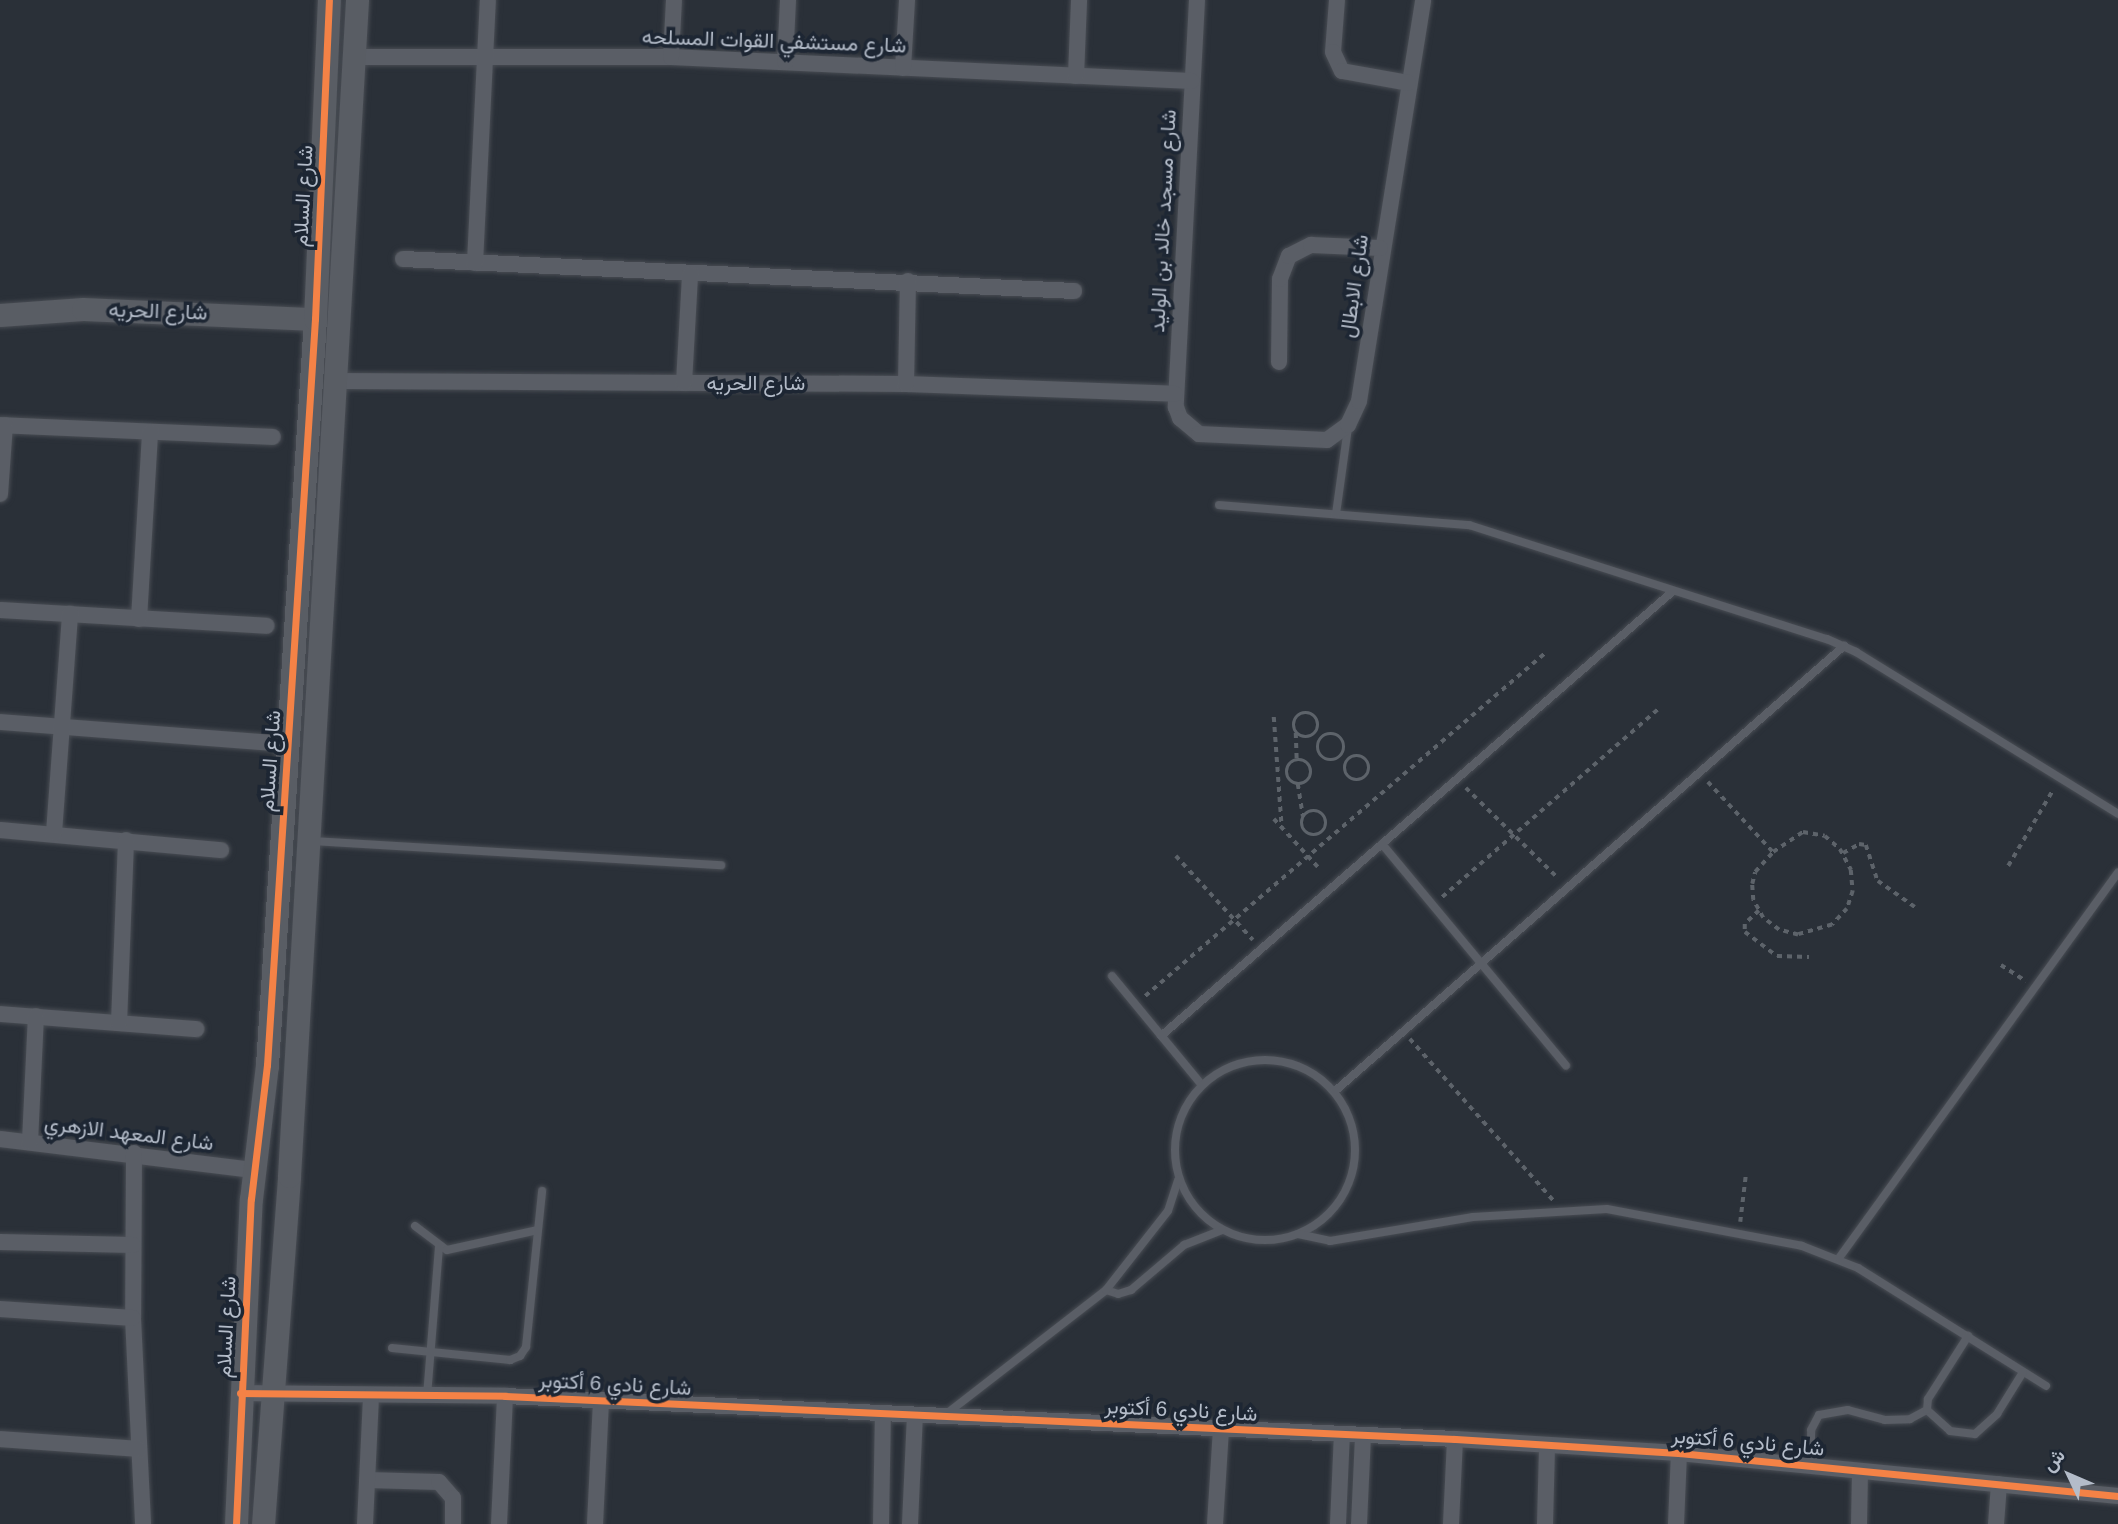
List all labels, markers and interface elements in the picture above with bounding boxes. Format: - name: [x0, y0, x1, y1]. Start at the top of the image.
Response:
- street label: شارع مستشفي القوات المسلحه: [641, 24, 907, 58]
- street label: شارع مسجد خالد بن الوليد: [1145, 109, 1181, 333]
- street label: شارع السلام: [288, 144, 318, 248]
- street label: شارع الابطال: [1334, 233, 1374, 339]
- street label: شارع الحريه: [108, 297, 208, 325]
- street label: شارع الحريه: [707, 370, 805, 396]
- street label: شارع السلام: [254, 709, 286, 813]
- street label: شارع المعهد الازهري: [43, 1110, 215, 1156]
- street label: شارع السلام: [211, 1275, 241, 1379]
- street label: شارع نادي 6 أكتوبر: [538, 1367, 692, 1401]
- street label: شارع نادي 6 أكتوبر: [1104, 1393, 1258, 1427]
- street label: شارع نادي 6 أكتوبر: [1671, 1423, 1825, 1461]
- north arrow: [2034, 1440, 2104, 1510]
- text: ش: [2038, 1445, 2069, 1476]

